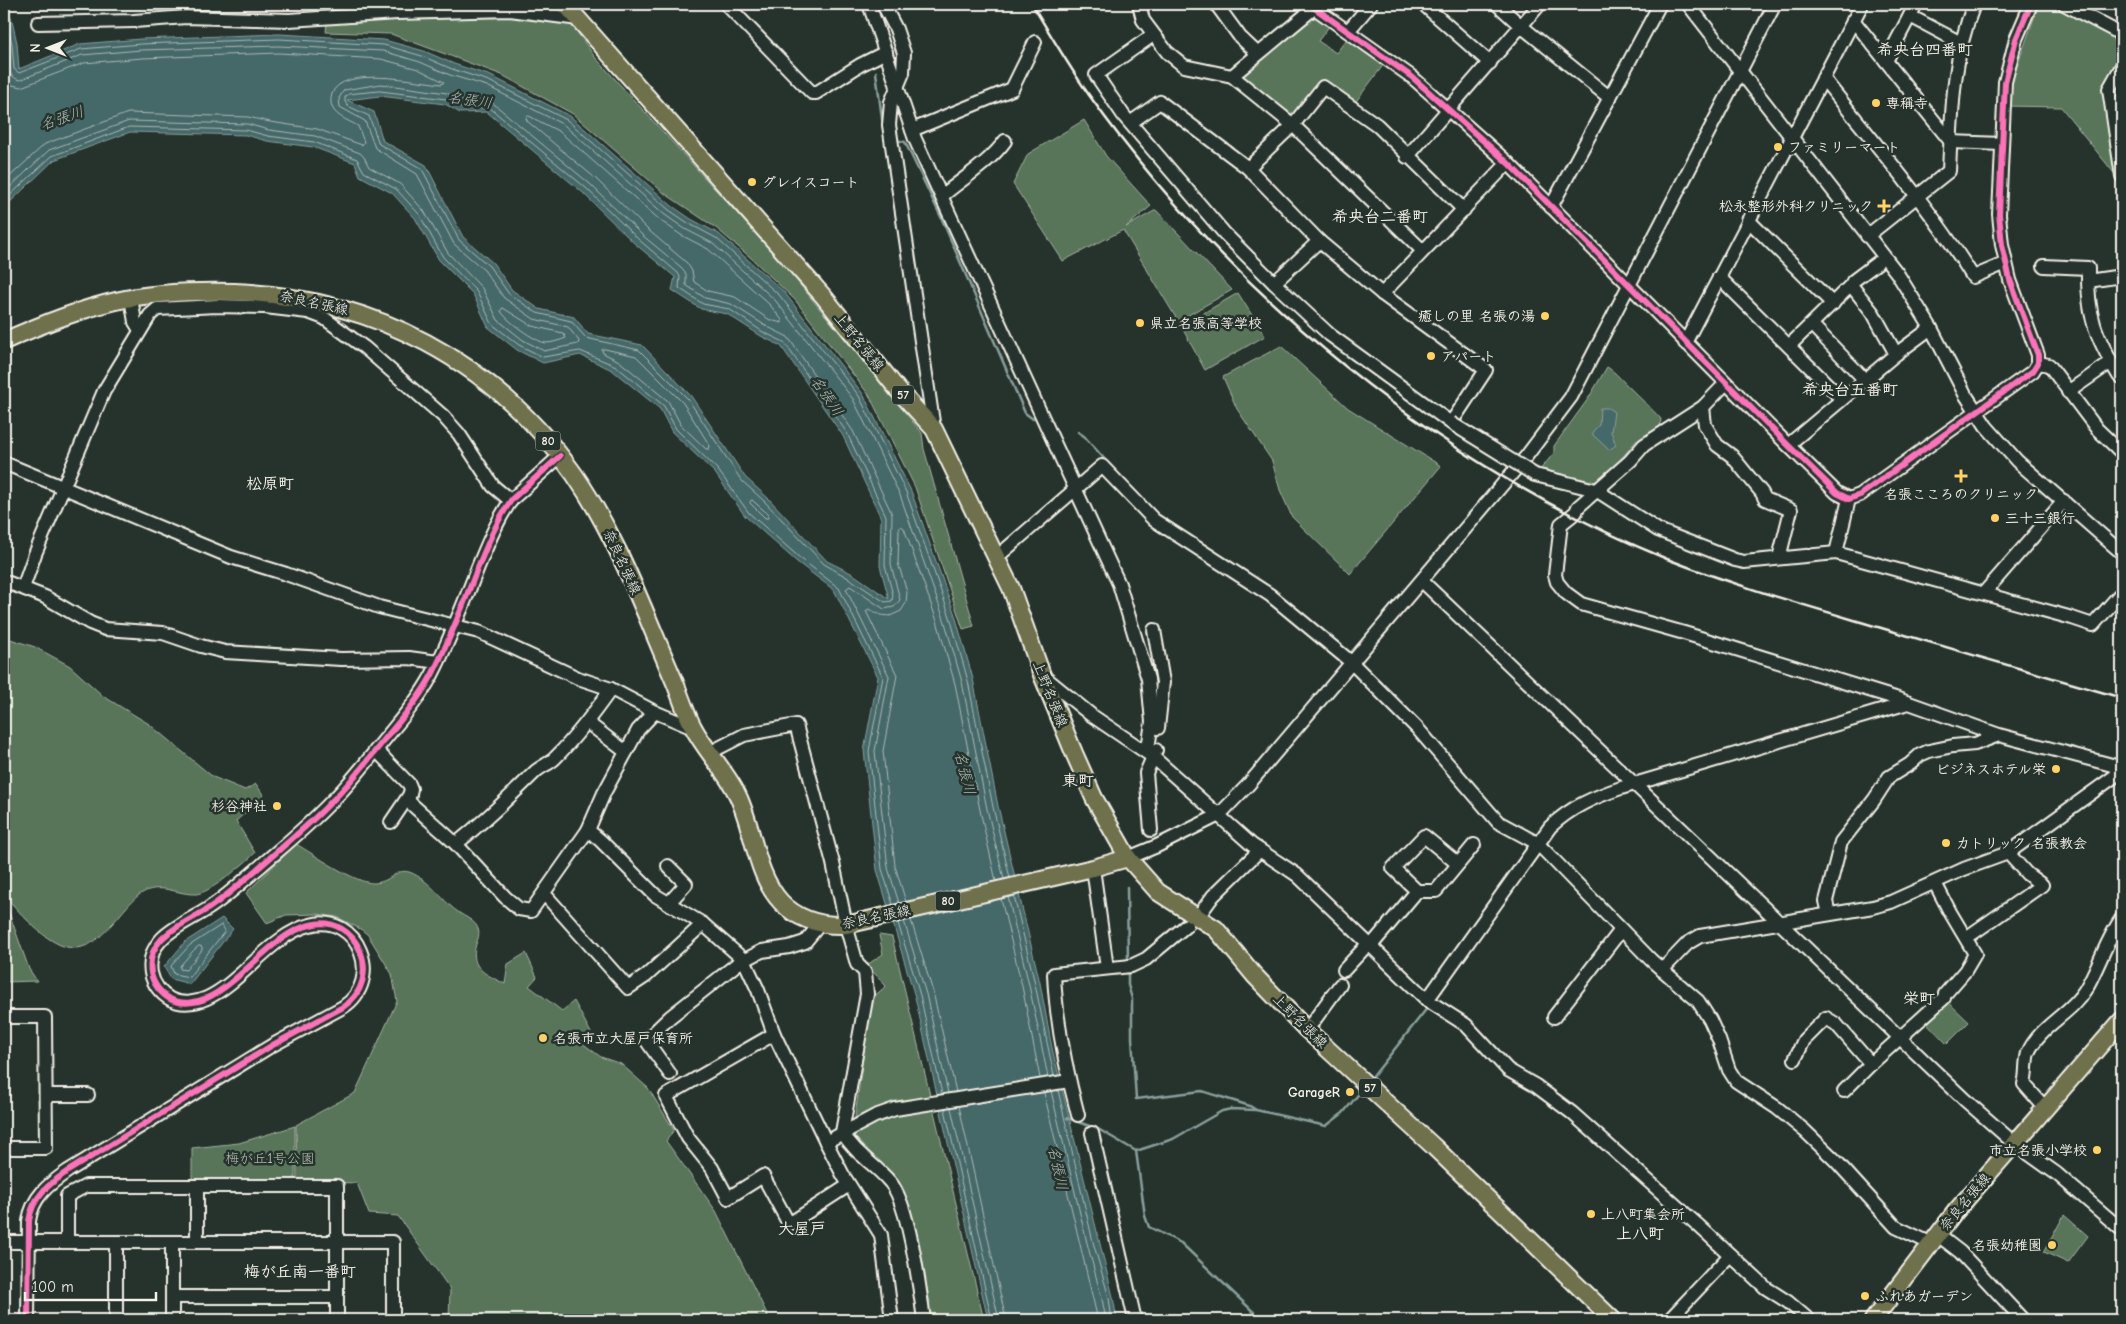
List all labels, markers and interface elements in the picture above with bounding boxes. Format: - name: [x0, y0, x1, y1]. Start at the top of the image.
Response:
- north arrow: [22, 22, 72, 72]
- district label: 希央台四番町: [1877, 41, 1973, 59]
- text: N: [27, 43, 44, 53]
- water label: 名張川: [446, 88, 494, 112]
- place label: 専稱寺: [1886, 95, 1928, 112]
- marker: 専稱寺: [1870, 97, 1882, 109]
- water label: 名張川: [38, 102, 86, 134]
- place label: ファミリーマート: [1788, 139, 1901, 156]
- marker: ファミリーマート: [1772, 141, 1784, 153]
- place label: グレイスコート: [762, 174, 859, 191]
- marker: グレイスコート: [746, 176, 758, 188]
- place label: 松永整形外科クリニック: [1719, 198, 1873, 215]
- marker: 松永整形外科クリニック: [1877, 199, 1891, 213]
- district label: 希央台二番町: [1332, 208, 1428, 226]
- street label: 奈良名張線: [278, 287, 350, 319]
- place label: 癒しの里 名張の湯: [1418, 308, 1535, 325]
- street label: 上野名張線: [830, 309, 888, 375]
- marker: 癒しの里 名張の湯: [1539, 310, 1551, 322]
- place label: 県立名張高等学校: [1150, 315, 1262, 332]
- marker: 県立名張高等学校: [1134, 317, 1146, 329]
- place label: アパート: [1441, 348, 1496, 365]
- marker: アパート: [1425, 350, 1437, 362]
- water label: 名張川: [807, 372, 847, 420]
- district label: 希央台五番町: [1802, 381, 1898, 399]
- road number: 57: [892, 386, 914, 404]
- road number: 80: [536, 432, 560, 451]
- marker: 名張こころのクリニック: [1954, 469, 1968, 483]
- district label: 松原町: [246, 475, 294, 493]
- place label: 名張こころのクリニック: [1884, 486, 2038, 503]
- place label: 三十三銀行: [2005, 510, 2075, 527]
- marker: 三十三銀行: [1989, 512, 2001, 524]
- street label: 奈良名張線: [600, 527, 644, 597]
- street label: 上野名張線: [1029, 658, 1071, 730]
- water label: 名張川: [951, 749, 979, 797]
- place label: ビジネスホテル栄: [1935, 761, 2046, 778]
- marker: ビジネスホテル栄: [2050, 763, 2062, 775]
- district label: 東町: [1062, 772, 1094, 790]
- place label: 杉谷神社: [211, 798, 267, 815]
- marker: 杉谷神社: [271, 800, 283, 812]
- place label: カトリック 名張教会: [1956, 835, 2087, 852]
- marker: カトリック 名張教会: [1940, 837, 1952, 849]
- road number: 80: [936, 891, 960, 910]
- street label: 奈良名張線: [840, 901, 912, 933]
- street label: 上野名張線: [1269, 990, 1331, 1052]
- district label: 栄町: [1903, 990, 1935, 1008]
- place label: 名張市立大屋戸保育所: [553, 1030, 693, 1047]
- marker: 名張市立大屋戸保育所: [537, 1032, 549, 1044]
- road number: 57: [1359, 1078, 1381, 1098]
- place label: GarageR: [1288, 1084, 1340, 1101]
- marker: GarageR: [1344, 1086, 1356, 1098]
- place label: 市立名張小学校: [1989, 1142, 2087, 1159]
- water label: 名張川: [1045, 1144, 1071, 1192]
- marker: 市立名張小学校: [2091, 1144, 2103, 1156]
- park label: 梅が丘1号公園: [225, 1150, 315, 1167]
- street label: 奈良名張線: [1936, 1170, 1994, 1234]
- place label: 上八町集会所: [1601, 1206, 1685, 1223]
- marker: 上八町集会所: [1585, 1208, 1597, 1220]
- district label: 大屋戸: [778, 1220, 826, 1238]
- district label: 上八町: [1616, 1225, 1664, 1243]
- place label: 名張幼稚園: [1972, 1237, 2042, 1254]
- marker: 名張幼稚園: [2046, 1239, 2058, 1251]
- district label: 梅が丘南一番町: [244, 1263, 356, 1281]
- scale bar: [25, 1269, 156, 1301]
- text: 100 m: [32, 1278, 74, 1296]
- place label: ふれあガーデン: [1875, 1288, 1973, 1305]
- marker: ふれあガーデン: [1859, 1290, 1871, 1302]

